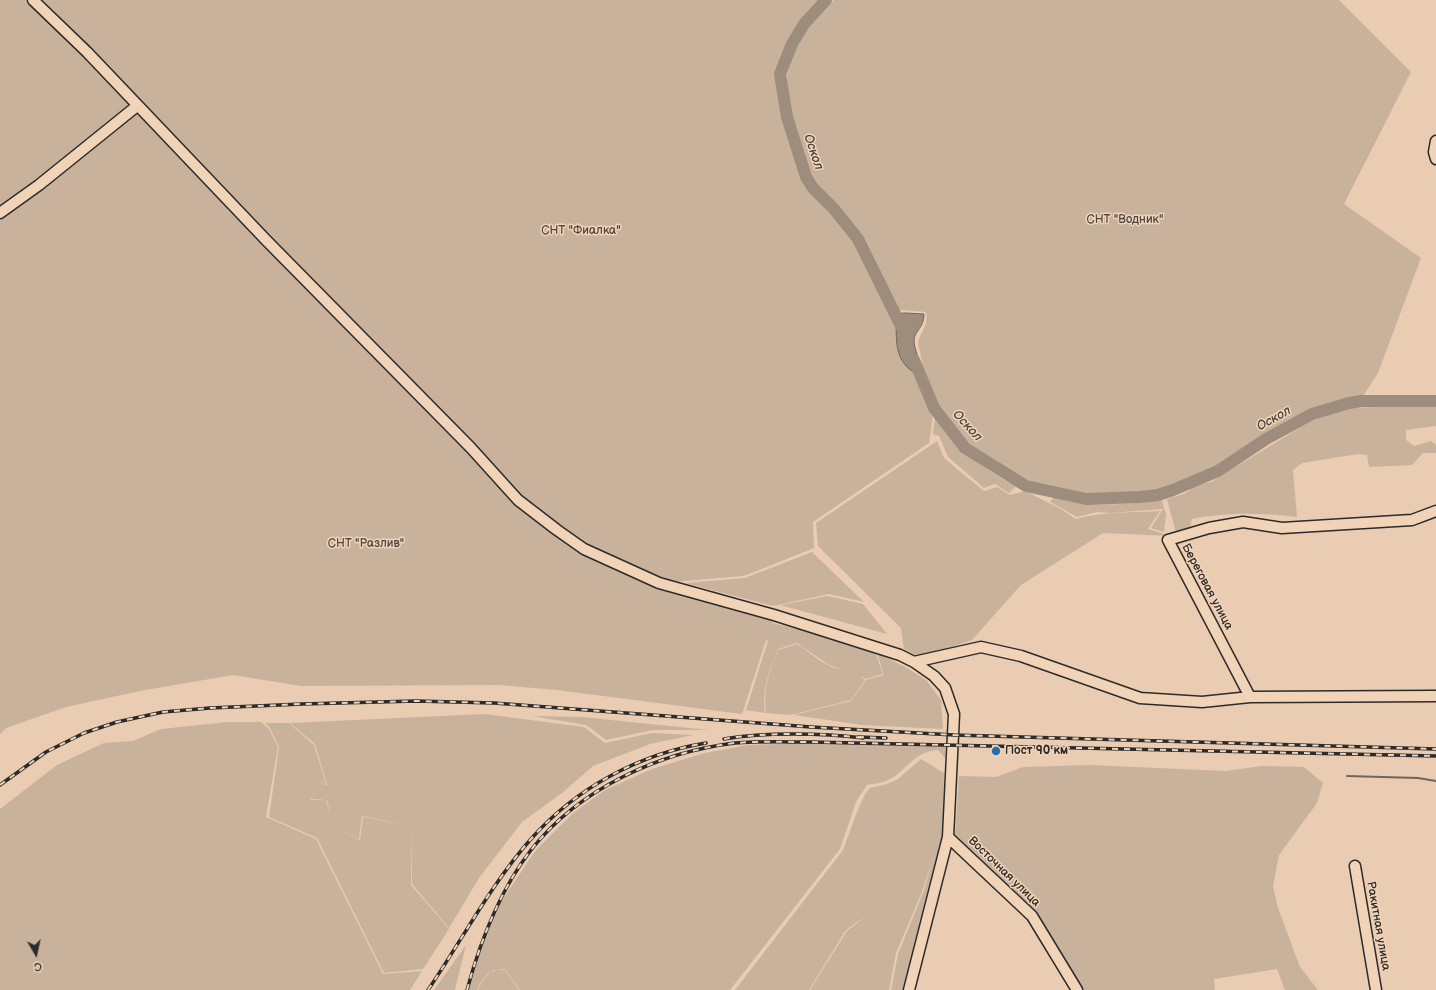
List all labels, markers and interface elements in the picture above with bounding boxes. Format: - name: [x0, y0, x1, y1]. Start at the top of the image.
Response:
- water label: Оскол: [800, 132, 826, 172]
- park label: СНТ "Водник": [1087, 213, 1163, 227]
- park label: СНТ "Фиалка": [541, 224, 621, 238]
- water label: Оскол: [1254, 403, 1294, 435]
- water label: Оскол: [949, 407, 985, 445]
- park label: СНТ "Разлив": [328, 537, 404, 551]
- street label: Береговая улица: [1178, 541, 1236, 633]
- place label: Пост 90 км: [1005, 744, 1068, 758]
- marker: Пост 90 км: [990, 745, 1002, 757]
- street label: Восточная улица: [965, 834, 1043, 910]
- street label: Ракитная улица: [1363, 880, 1393, 972]
- north arrow: [16, 934, 56, 974]
- text: С: [33, 959, 43, 973]

